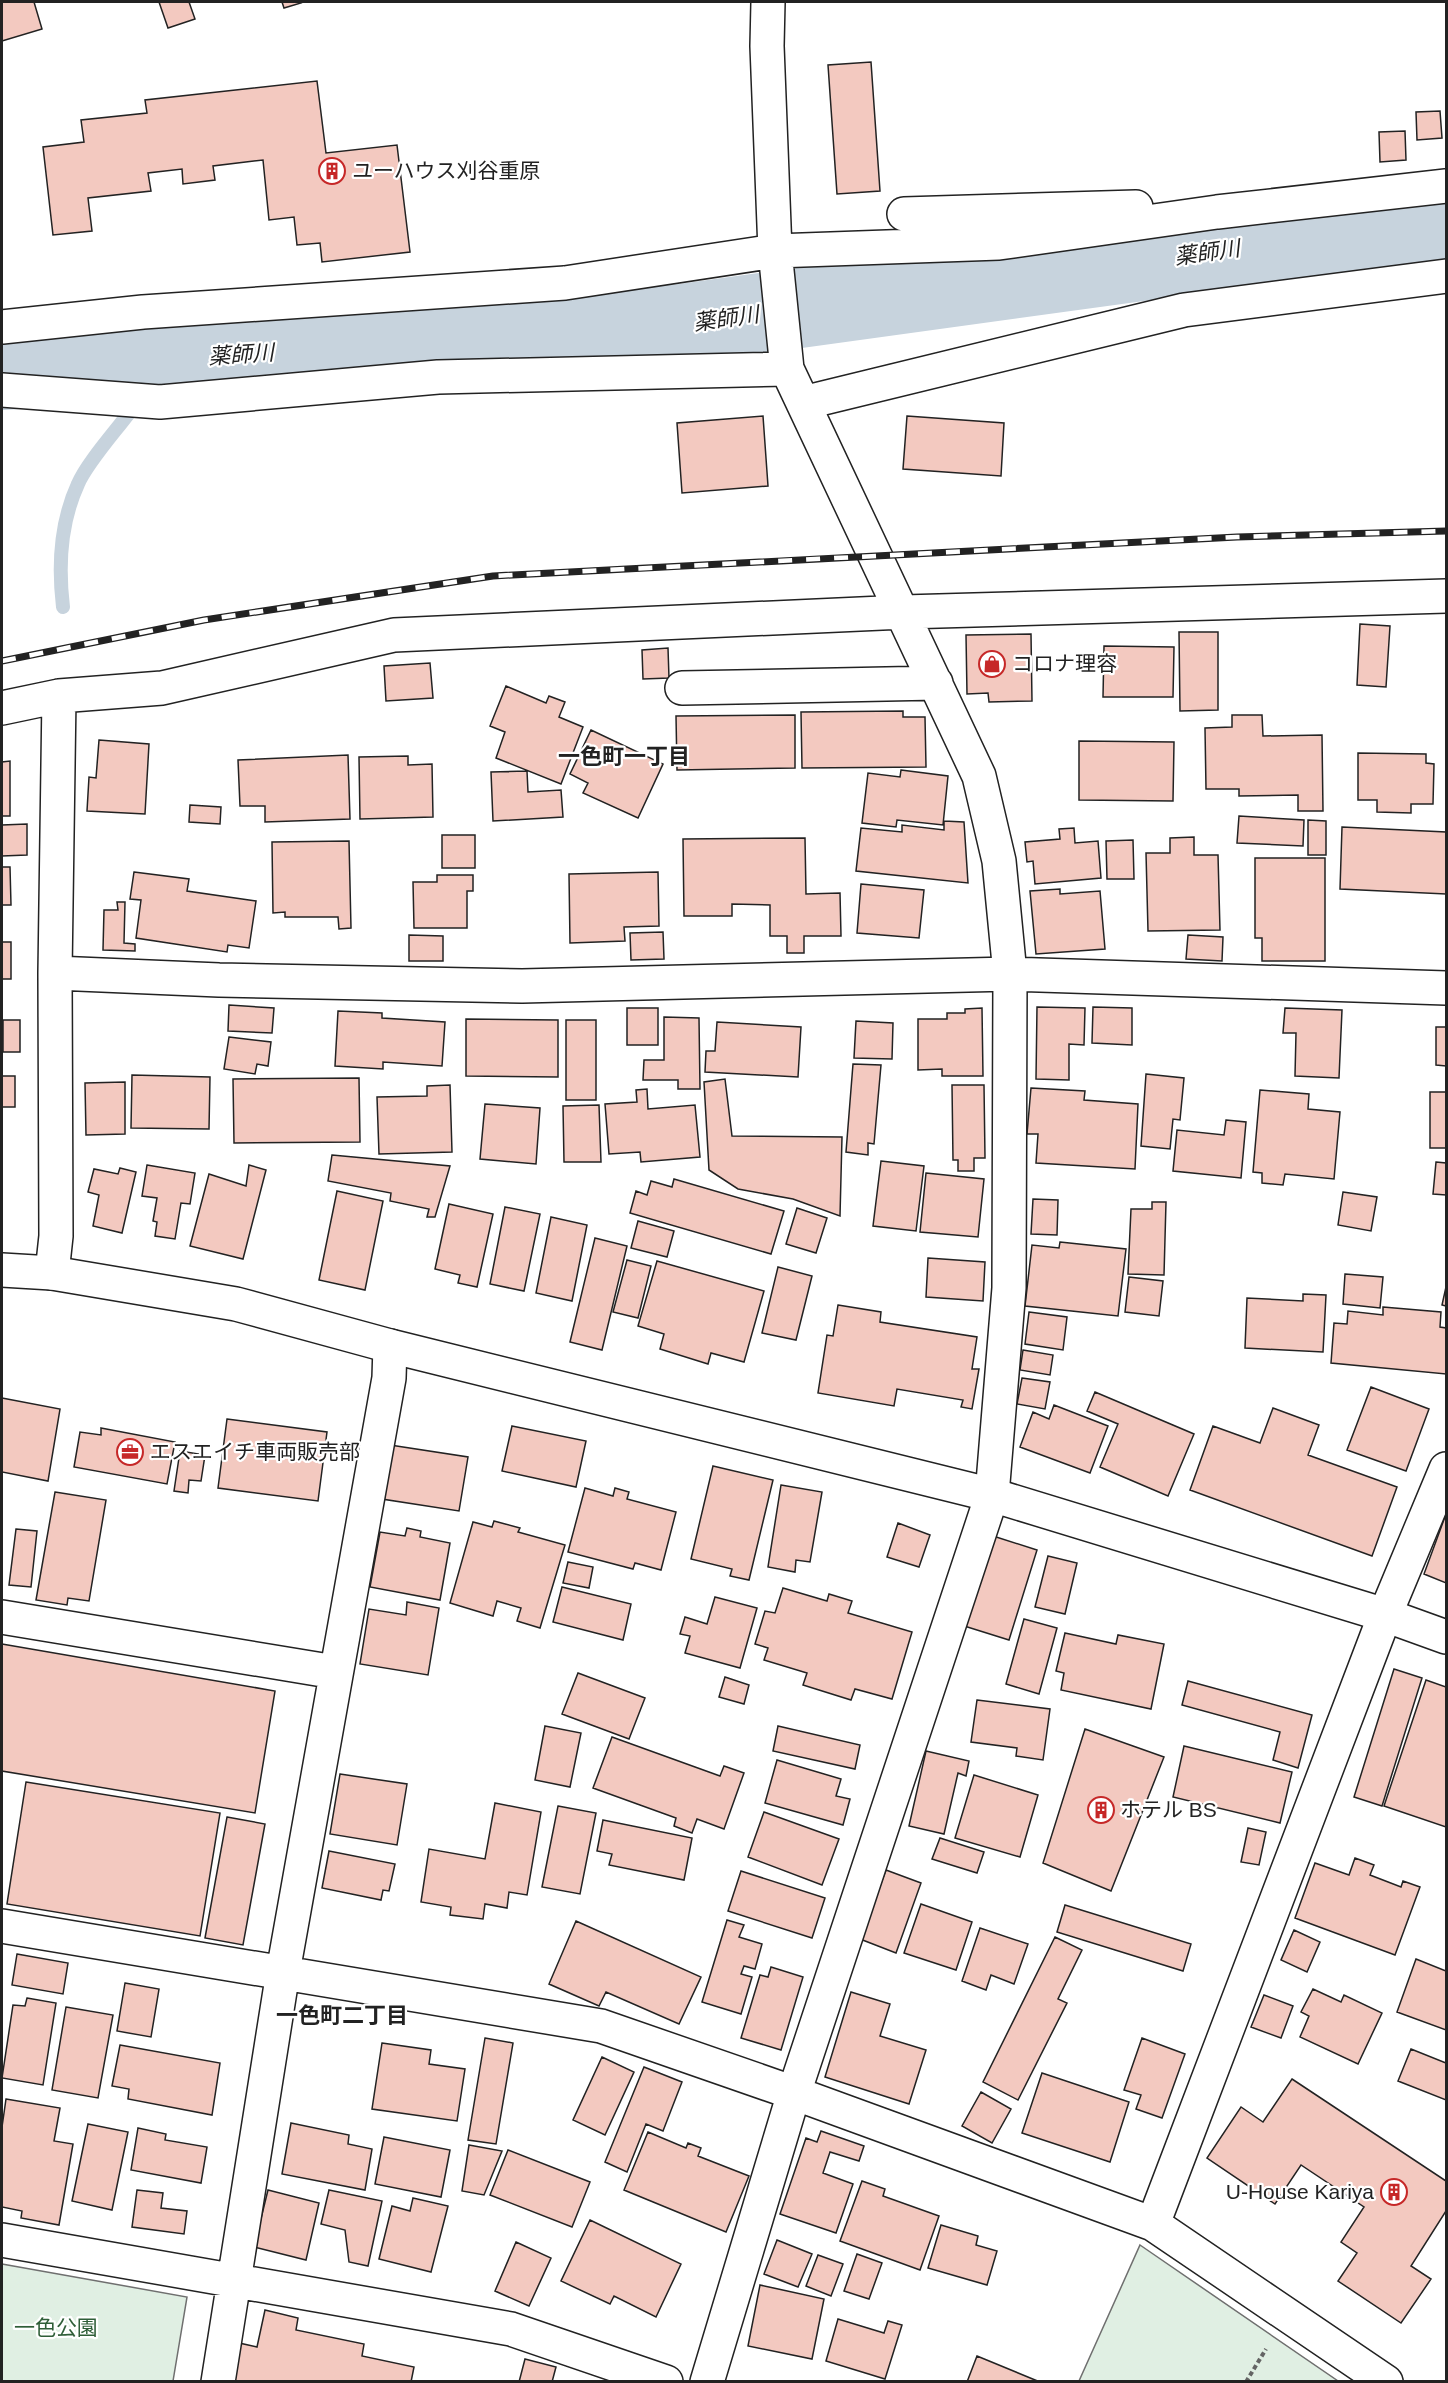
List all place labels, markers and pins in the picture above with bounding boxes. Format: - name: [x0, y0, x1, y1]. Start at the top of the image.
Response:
- building icon: ユーハウス刈谷重原: [317, 156, 347, 186]
- place label: ユーハウス刈谷重原: [352, 159, 541, 182]
- shop icon: コロナ理容: [977, 649, 1007, 679]
- place label: コロナ理容: [1012, 652, 1117, 675]
- office icon: エスエイチ車両販売部: [115, 1437, 145, 1467]
- place label: エスエイチ車両販売部: [150, 1440, 360, 1463]
- building icon: ホテル BS: [1086, 1795, 1116, 1825]
- place label: ホテル BS: [1120, 1798, 1217, 1821]
- building icon: U-House Kariya: [1379, 2177, 1409, 2207]
- place label: U-House Kariya: [1226, 2180, 1374, 2203]

